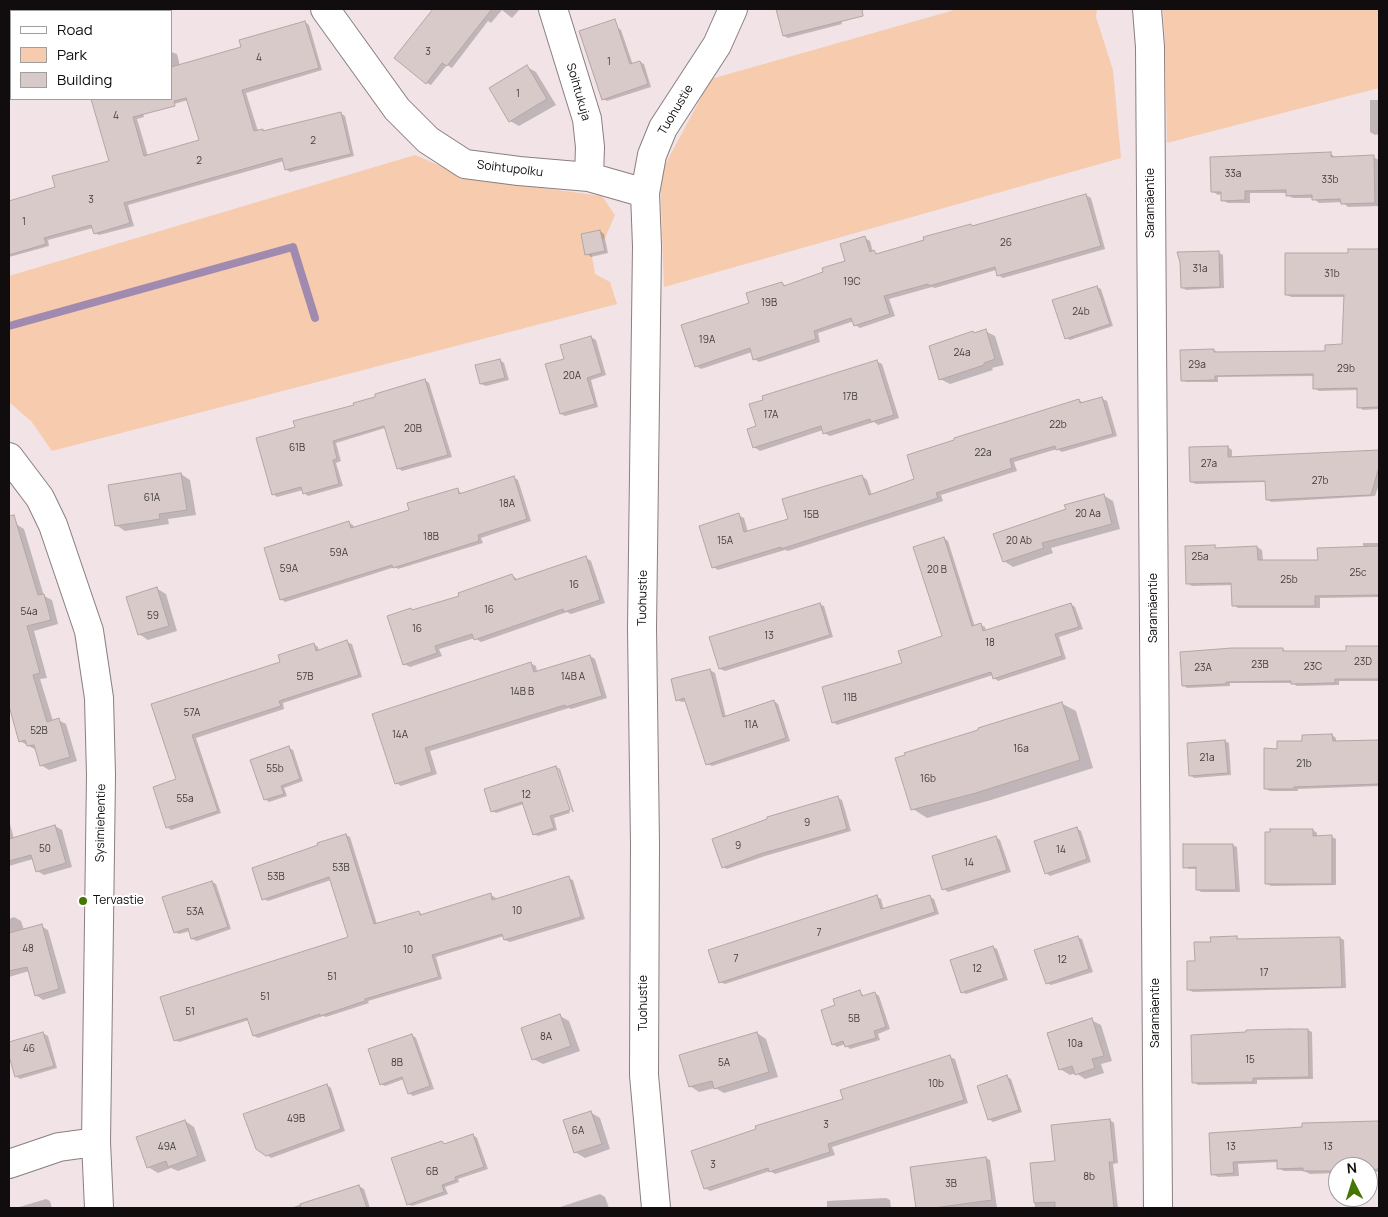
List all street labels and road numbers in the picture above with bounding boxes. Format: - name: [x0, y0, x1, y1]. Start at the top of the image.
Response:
- street label: Soihtukuja: [563, 62, 593, 122]
- street label: Tuohustie: [655, 82, 697, 138]
- street label: Soihtupolku: [476, 158, 544, 180]
- street label: Saramäentie: [1144, 168, 1158, 238]
- street label: Tuohustie: [635, 570, 651, 626]
- street label: Saramäentie: [1147, 573, 1161, 643]
- street label: Sysimiehentie: [93, 784, 109, 862]
- street label: Tuohustie: [637, 975, 651, 1031]
- street label: Saramäentie: [1149, 978, 1163, 1048]

